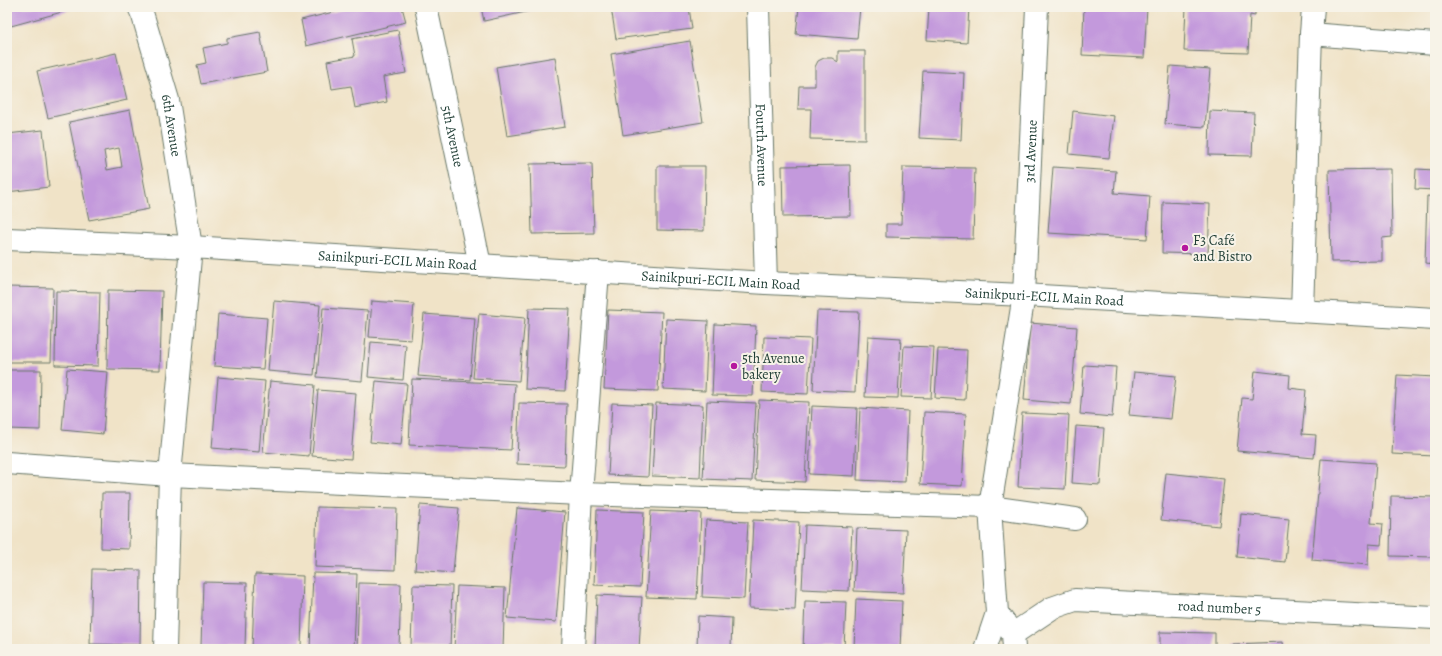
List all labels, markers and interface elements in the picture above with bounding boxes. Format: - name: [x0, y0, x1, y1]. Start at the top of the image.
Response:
- street label: 6th Avenue: [157, 91, 186, 158]
- street label: Fourth Avenue: [751, 103, 773, 187]
- street label: 5th Avenue: [437, 104, 469, 169]
- street label: 3rd Avenue: [1020, 119, 1041, 183]
- place label: F3 Café and Bistro: [1193, 231, 1252, 266]
- marker: F3 Café and Bistro: [1180, 243, 1190, 253]
- street label: Sainikpuri-ECIL Main Road: [317, 245, 478, 274]
- street label: Sainikpuri-ECIL Main Road: [641, 266, 801, 294]
- street label: Sainikpuri-ECIL Main Road: [965, 283, 1125, 310]
- place label: 5th Avenue bakery: [742, 349, 805, 384]
- marker: 5th Avenue bakery: [729, 361, 739, 371]
- street label: road number 5: [1177, 596, 1262, 619]

